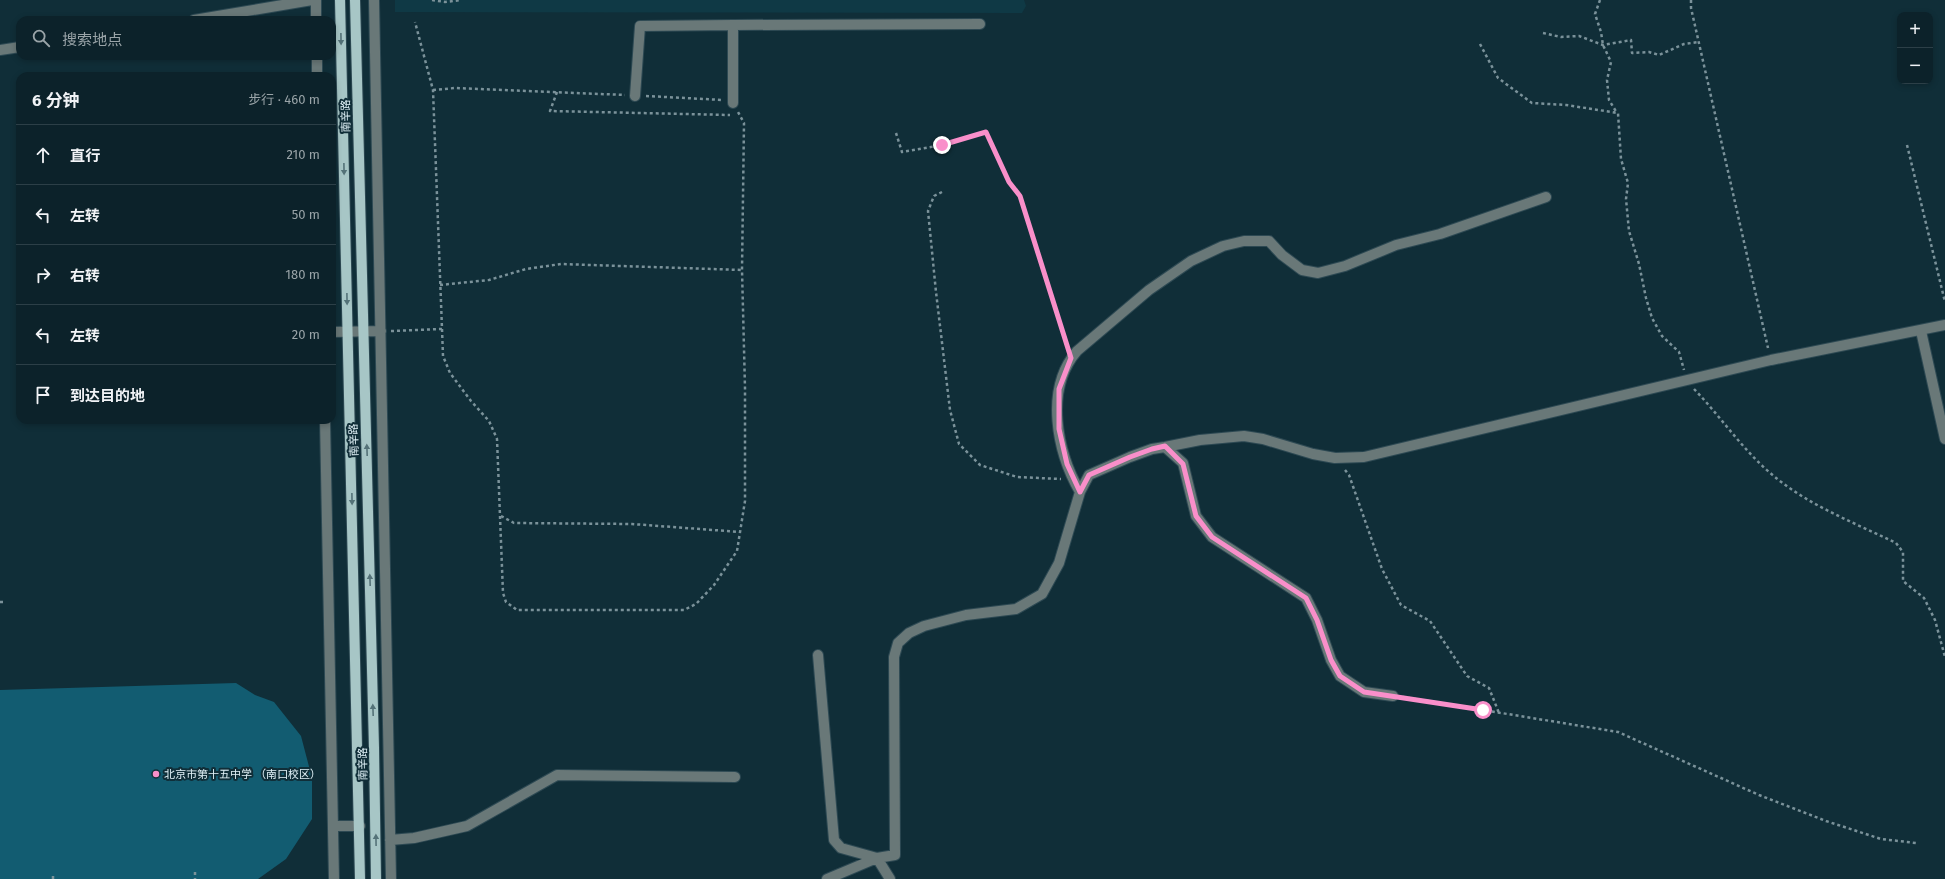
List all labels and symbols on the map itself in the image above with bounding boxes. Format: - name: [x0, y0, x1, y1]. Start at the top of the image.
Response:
- one-way arrow: [338, 33, 344, 46]
- street label: 南辛路: [339, 99, 353, 133]
- route end: [933, 136, 951, 154]
- one-way arrow: [341, 163, 347, 176]
- one-way arrow: [344, 293, 350, 306]
- street label: 南辛路: [347, 423, 361, 457]
- one-way arrow: [363, 444, 370, 456]
- one-way arrow: [349, 493, 355, 506]
- one-way arrow: [367, 573, 373, 586]
- route start: [1474, 701, 1492, 719]
- one-way arrow: [370, 704, 377, 716]
- street label: 南辛路: [356, 747, 370, 781]
- place label: 北京市第十五中学 （南口校区）: [164, 768, 321, 781]
- marker: 北京市第十五中学 （南口校区）: [151, 769, 161, 779]
- one-way arrow: [372, 834, 379, 846]

